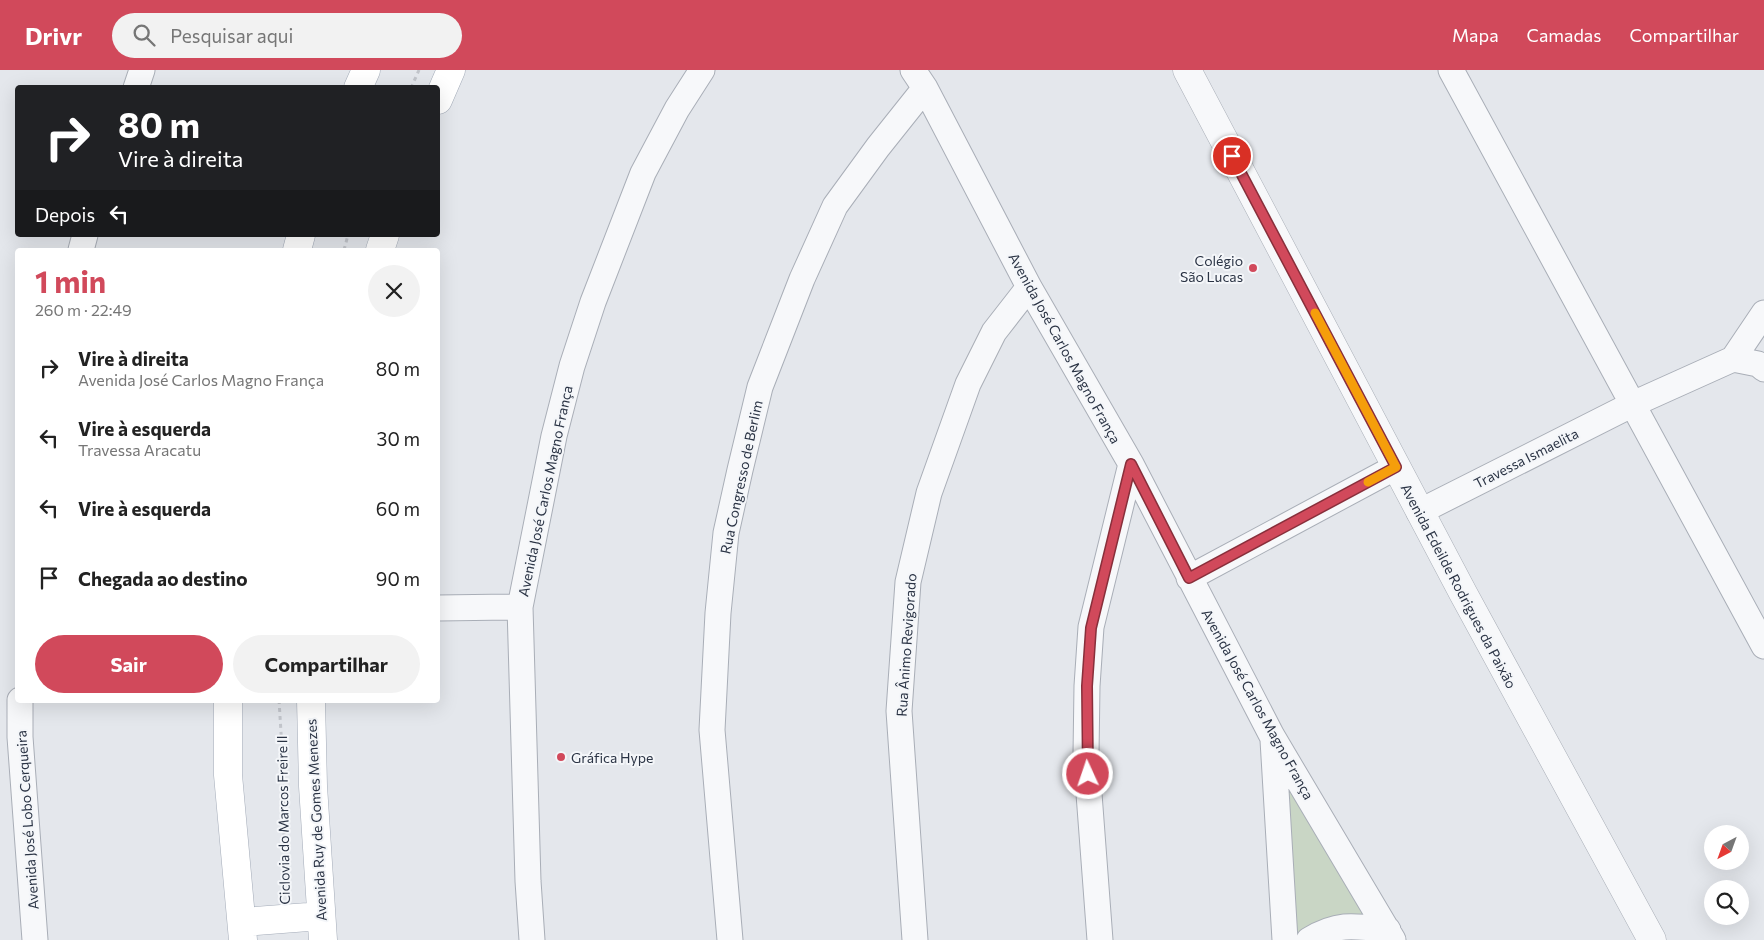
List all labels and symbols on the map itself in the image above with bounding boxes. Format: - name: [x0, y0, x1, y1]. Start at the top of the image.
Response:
- pin: [1211, 135, 1253, 177]
- street label: Avenida José Carlos Magno França: [1005, 250, 1125, 446]
- place label: Colégio São Lucas: [1180, 252, 1243, 285]
- marker: Colégio São Lucas: [1247, 262, 1259, 274]
- street label: Avenida José Carlos Magno França: [514, 384, 576, 598]
- street label: Rua Congresso de Berlim: [716, 399, 766, 555]
- street label: Travessa Ismaelita: [1471, 424, 1581, 492]
- street label: Avenida Edeilde Rodrigues da Paixão: [1398, 481, 1520, 691]
- street label: Rua Ânimo Revigorado: [893, 573, 919, 717]
- street label: Avenida José Carlos Magno França: [1198, 606, 1318, 802]
- street label: Avenida Ruy de Gomes Menezes: [302, 718, 330, 922]
- street label: Avenida José Lobo Cerqueira: [12, 730, 42, 910]
- street label: Ciclovia do Marcos Freire II: [273, 735, 293, 905]
- position arrow: [1061, 747, 1113, 799]
- place label: Gráfica Hype: [571, 749, 653, 766]
- marker: Gráfica Hype: [555, 751, 567, 763]
- north arrow: [1704, 825, 1749, 870]

